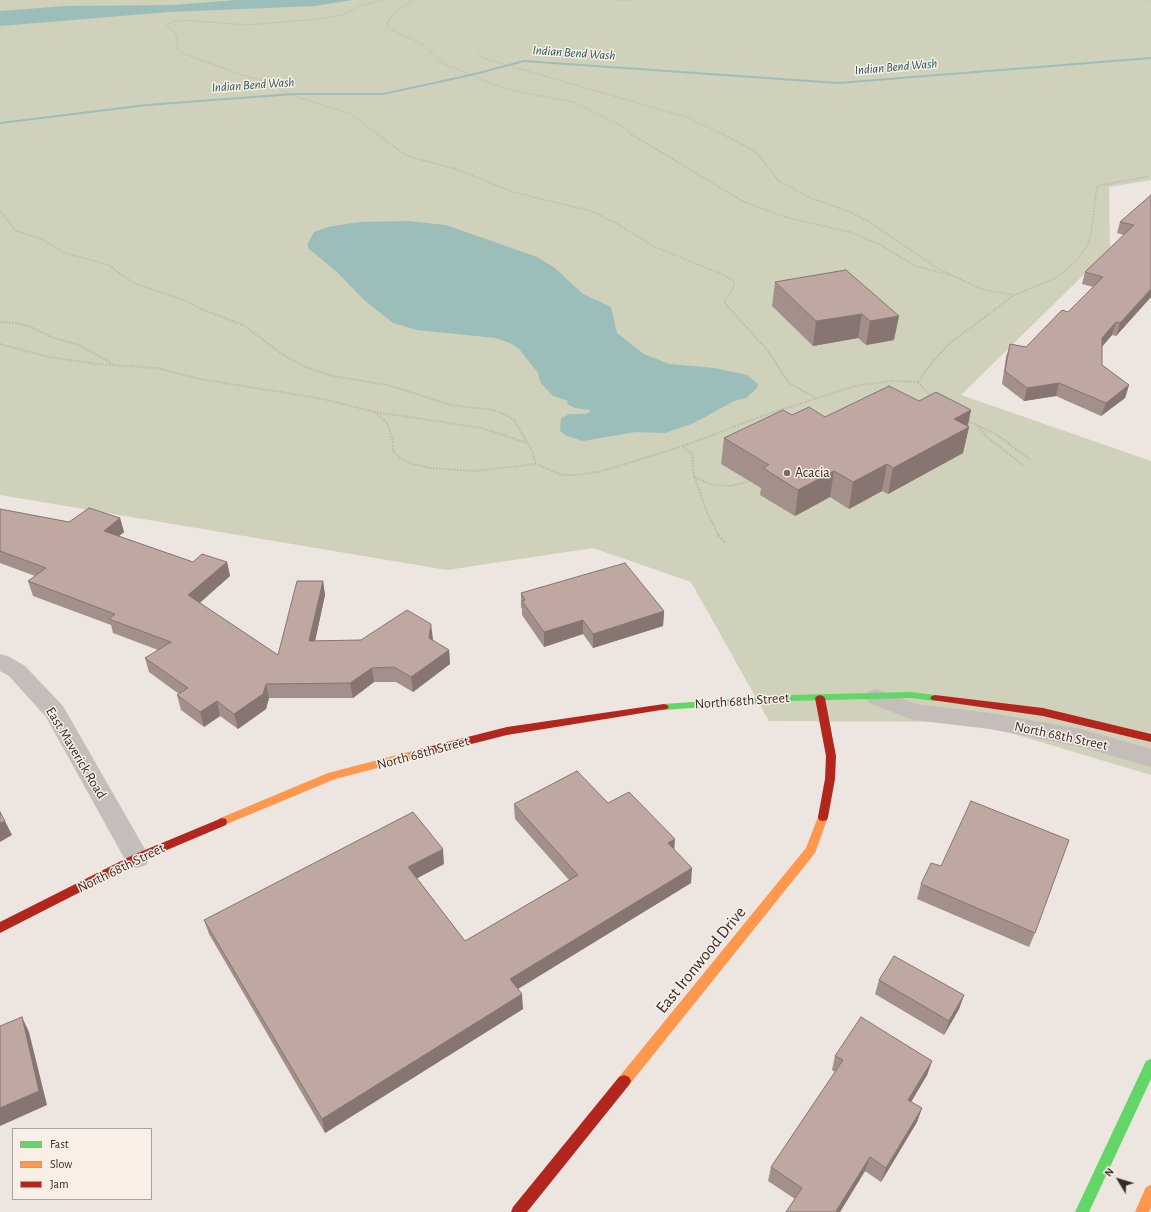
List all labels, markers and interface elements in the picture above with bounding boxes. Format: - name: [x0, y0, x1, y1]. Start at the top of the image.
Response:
- water label: Indian Bend Wash: [532, 42, 616, 64]
- water label: Indian Bend Wash: [854, 56, 938, 78]
- water label: Indian Bend Wash: [211, 74, 295, 96]
- place label: Acacia: [795, 465, 830, 481]
- marker: Acacia: [782, 468, 792, 478]
- street label: North 68th Street: [694, 689, 790, 713]
- street label: East Maverick Road: [42, 704, 110, 802]
- street label: North 68th Street: [1013, 718, 1109, 754]
- street label: North 68th Street: [375, 733, 471, 773]
- street label: North 68th Street: [75, 840, 167, 896]
- street label: East Ironwood Drive: [652, 902, 750, 1018]
- legend: [12, 1128, 152, 1200]
- text: Fast: [50, 1138, 69, 1150]
- text: Slow: [50, 1158, 72, 1170]
- north arrow: [1099, 1160, 1139, 1200]
- text: N: [1102, 1166, 1116, 1179]
- text: Jam: [50, 1178, 69, 1190]

